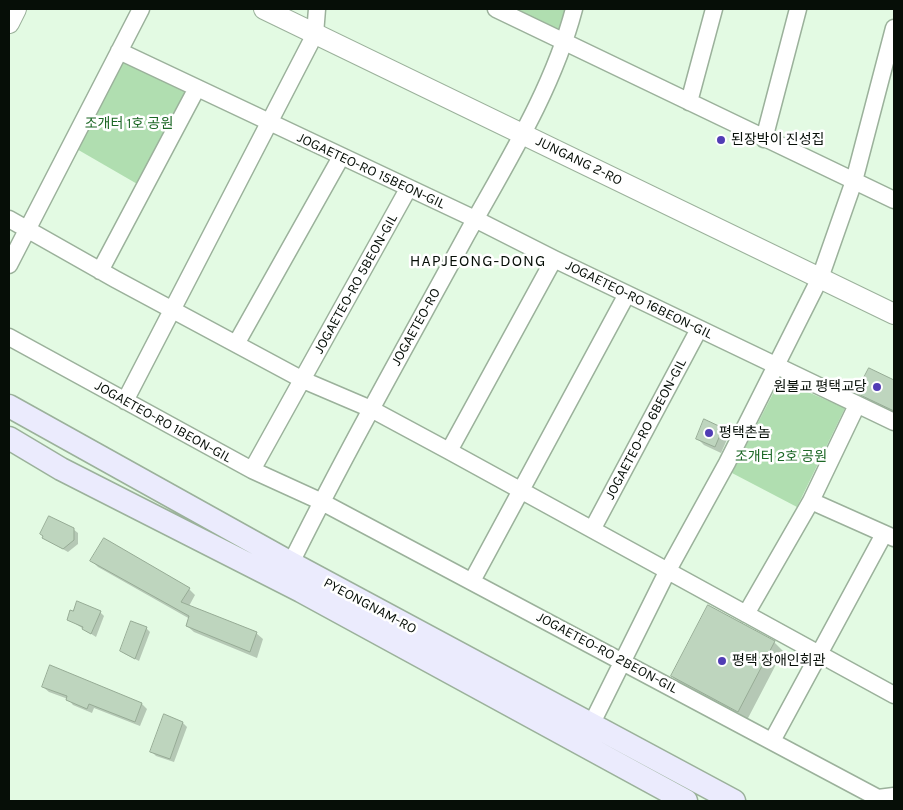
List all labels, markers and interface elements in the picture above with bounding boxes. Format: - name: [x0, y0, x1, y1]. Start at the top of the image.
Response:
- park label: 조개터 1호 공원: [85, 116, 173, 132]
- street label: JOGAETEO-RO 15BEON-GIL: [294, 129, 448, 213]
- place label: 된장박이 진성집: [731, 132, 824, 148]
- street label: JUNGANG 2-RO: [533, 133, 625, 189]
- marker: 된장박이 진성집: [715, 134, 727, 146]
- street label: JOGAETEO-RO 5BEON-GIL: [311, 211, 401, 357]
- district label: HAPJEONG-DONG: [408, 251, 548, 271]
- street label: JOGAETEO-RO 16BEON-GIL: [563, 257, 715, 343]
- street label: JOGAETEO-RO: [388, 285, 444, 369]
- street label: JOGAETEO-RO 6BEON-GIL: [602, 356, 690, 502]
- street label: JOGAETEO-RO 1BEON-GIL: [92, 377, 234, 467]
- place label: 원불교 평택교당: [774, 379, 867, 395]
- marker: 원불교 평택교당: [871, 381, 883, 393]
- place label: 평택촌놈: [719, 425, 771, 441]
- marker: 평택촌놈: [703, 427, 715, 439]
- park label: 조개터 2호 공원: [735, 449, 827, 465]
- street label: PYEONGNAM-RO: [321, 574, 419, 638]
- street label: JOGAETEO-RO 2BEON-GIL: [534, 609, 680, 697]
- place label: 평택 장애인회관: [732, 653, 825, 669]
- marker: 평택 장애인회관: [716, 655, 728, 667]

